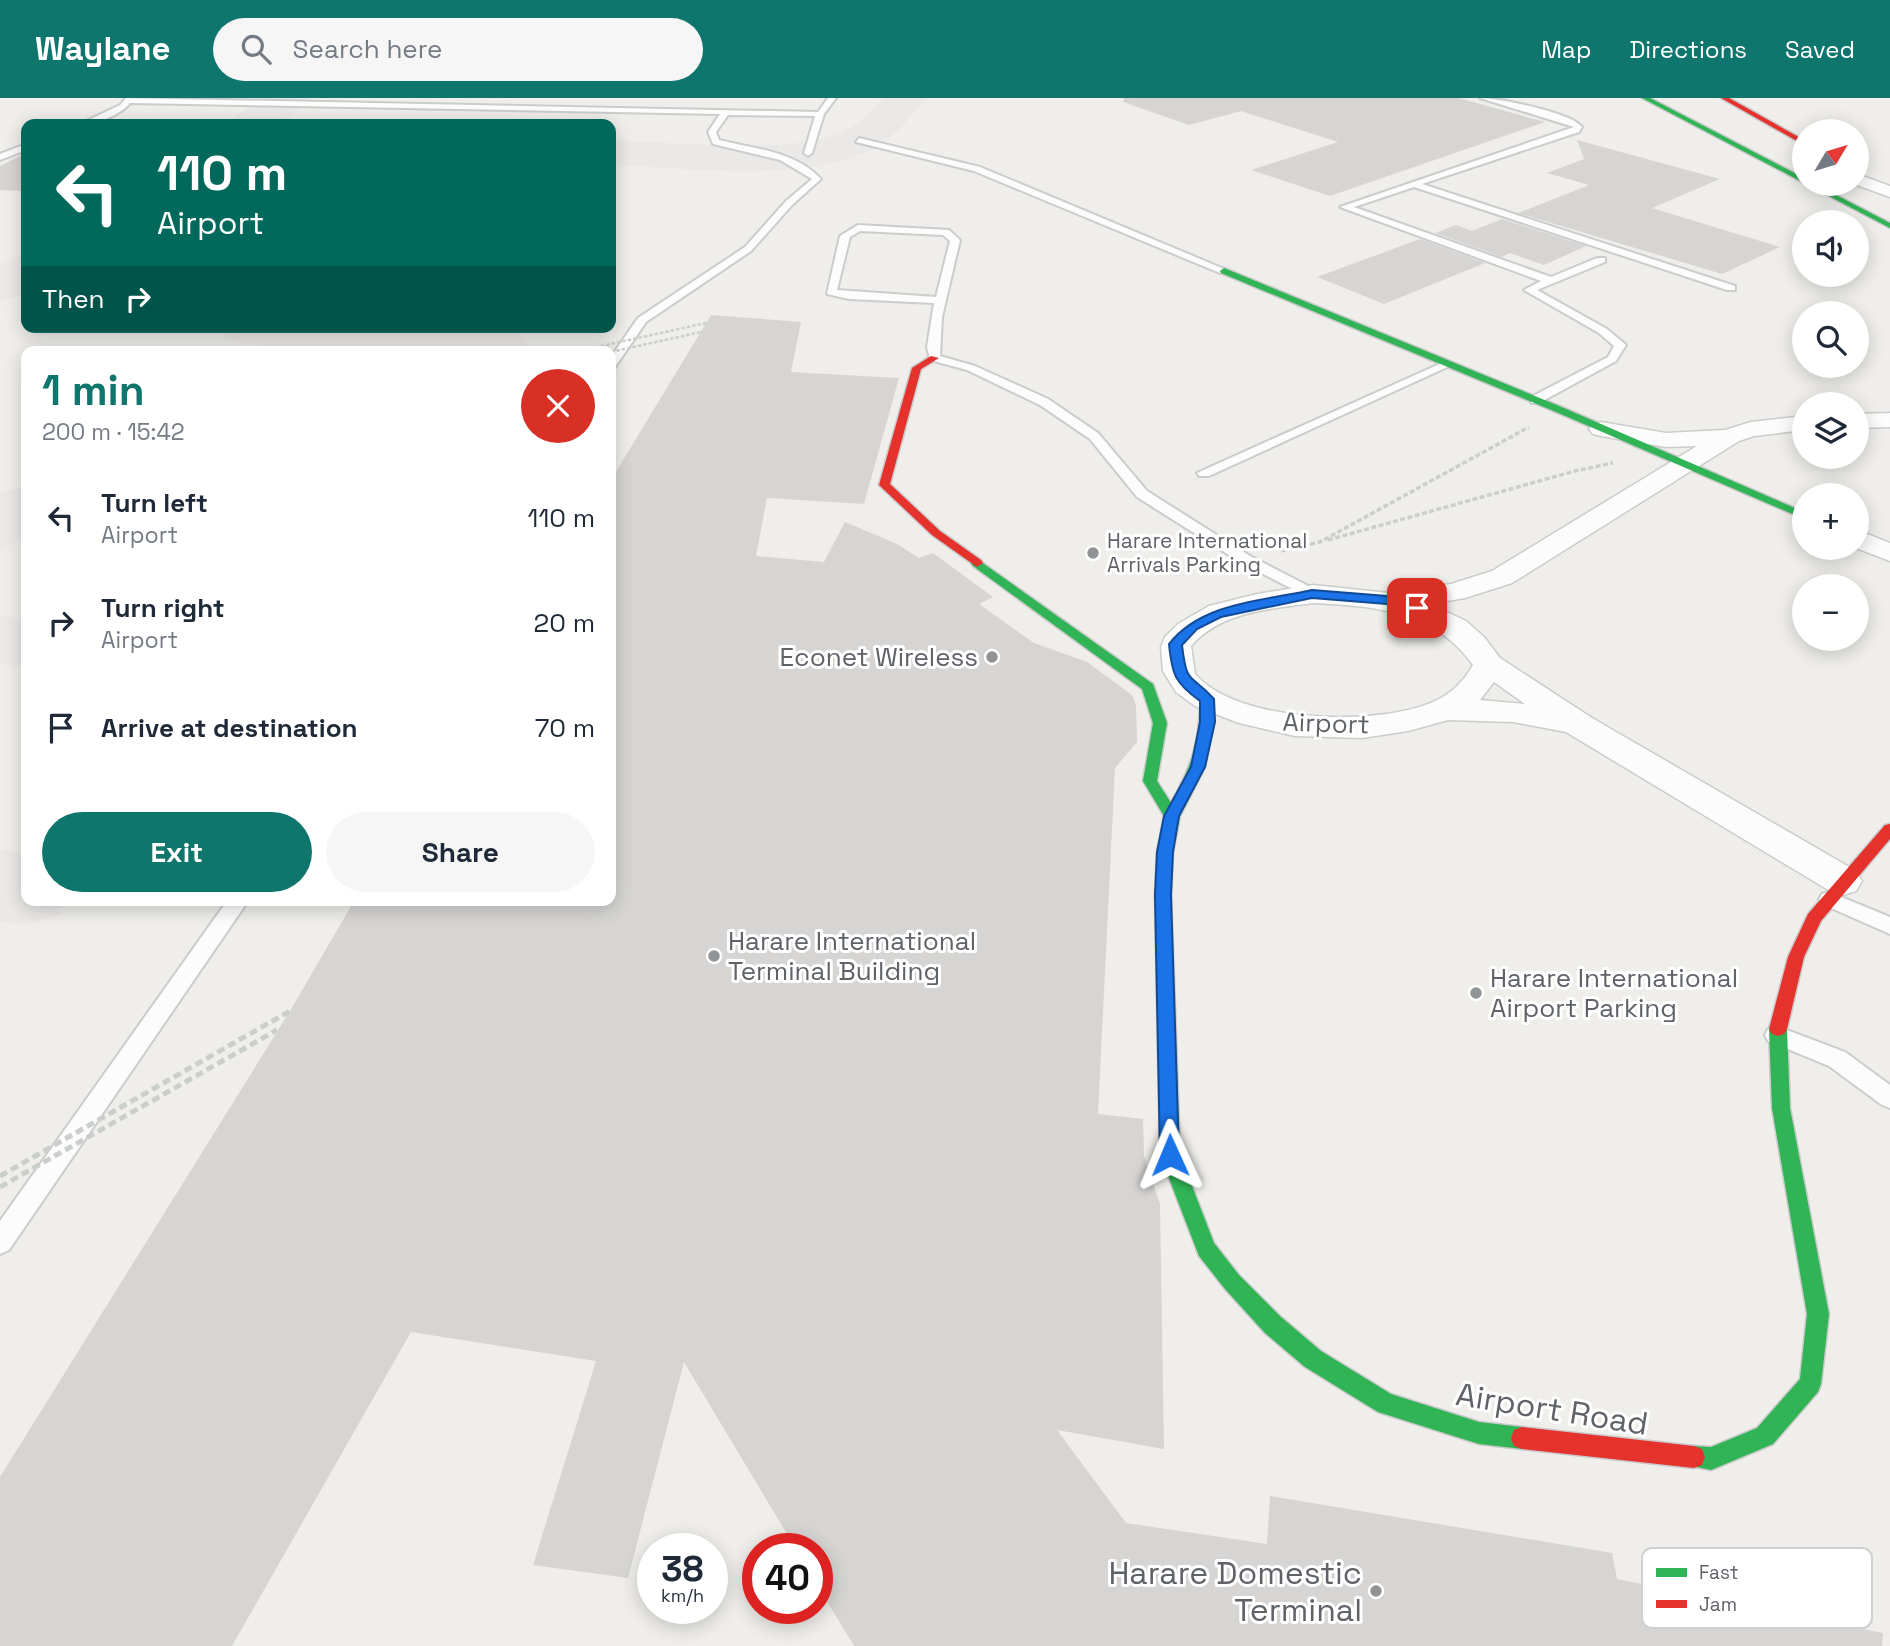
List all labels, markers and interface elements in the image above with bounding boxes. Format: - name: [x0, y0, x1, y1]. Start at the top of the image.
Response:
- search box: [213, 18, 703, 81]
- text: Waylane: [35, 28, 171, 70]
- icon: search: [237, 30, 275, 68]
- text: Search here: [293, 32, 442, 66]
- text: Map: [1541, 34, 1591, 65]
- text: Directions: [1629, 34, 1747, 65]
- text: Saved: [1785, 34, 1855, 65]
- north arrow: [1792, 119, 1869, 196]
- map controls: [1792, 119, 1869, 651]
- text: 110 m: [157, 142, 287, 204]
- icon: left: [42, 147, 133, 238]
- text: Airport: [157, 203, 264, 243]
- button: sound: [1792, 210, 1869, 287]
- icon: right: [119, 280, 157, 318]
- text: Then: [42, 282, 105, 316]
- button: search: [1792, 301, 1869, 378]
- text: 1 min: [42, 364, 145, 417]
- button: close: [521, 369, 595, 443]
- button: layers: [1792, 392, 1869, 469]
- text: 200 m · 15:42: [42, 417, 185, 447]
- button: +: [1792, 483, 1869, 560]
- text: Turn left: [101, 486, 208, 520]
- icon: left: [42, 499, 80, 537]
- text: 110 m: [528, 501, 595, 535]
- text: Airport: [101, 520, 178, 550]
- place label: Harare International Arrivals Parking: [1107, 527, 1307, 578]
- marker: Harare International Arrivals Parking: [1085, 545, 1101, 561]
- button: −: [1792, 574, 1869, 651]
- pin: [1387, 578, 1447, 638]
- icon: arrive: [1398, 589, 1436, 627]
- text: Turn right: [101, 591, 225, 625]
- icon: right: [42, 604, 80, 642]
- text: 20 m: [534, 606, 595, 640]
- text: Airport: [101, 625, 178, 655]
- place label: Econet Wireless: [779, 640, 978, 674]
- marker: Econet Wireless: [984, 649, 1000, 665]
- street label: Airport: [1282, 704, 1370, 742]
- icon: arrive: [42, 709, 80, 747]
- text: Arrive at destination: [101, 711, 358, 745]
- text: 70 m: [535, 711, 595, 745]
- button: Exit: [42, 812, 312, 892]
- button: Share: [326, 812, 595, 892]
- place label: Harare International Terminal Building: [728, 924, 976, 988]
- marker: Harare International Terminal Building: [706, 948, 722, 964]
- place label: Harare International Airport Parking: [1490, 961, 1738, 1025]
- marker: Harare International Airport Parking: [1468, 985, 1484, 1001]
- position arrow: [1133, 1118, 1207, 1192]
- street label: Airport Road: [1453, 1374, 1651, 1444]
- speed limit sign: 40: [742, 1533, 833, 1624]
- text: 38: [661, 1547, 704, 1591]
- legend: [1642, 1548, 1872, 1628]
- place label: Harare Domestic Terminal: [1108, 1553, 1362, 1630]
- text: Fast: [1699, 1560, 1739, 1585]
- marker: Harare Domestic Terminal: [1368, 1583, 1384, 1599]
- text: km/h: [661, 1584, 704, 1607]
- text: Jam: [1699, 1592, 1737, 1617]

